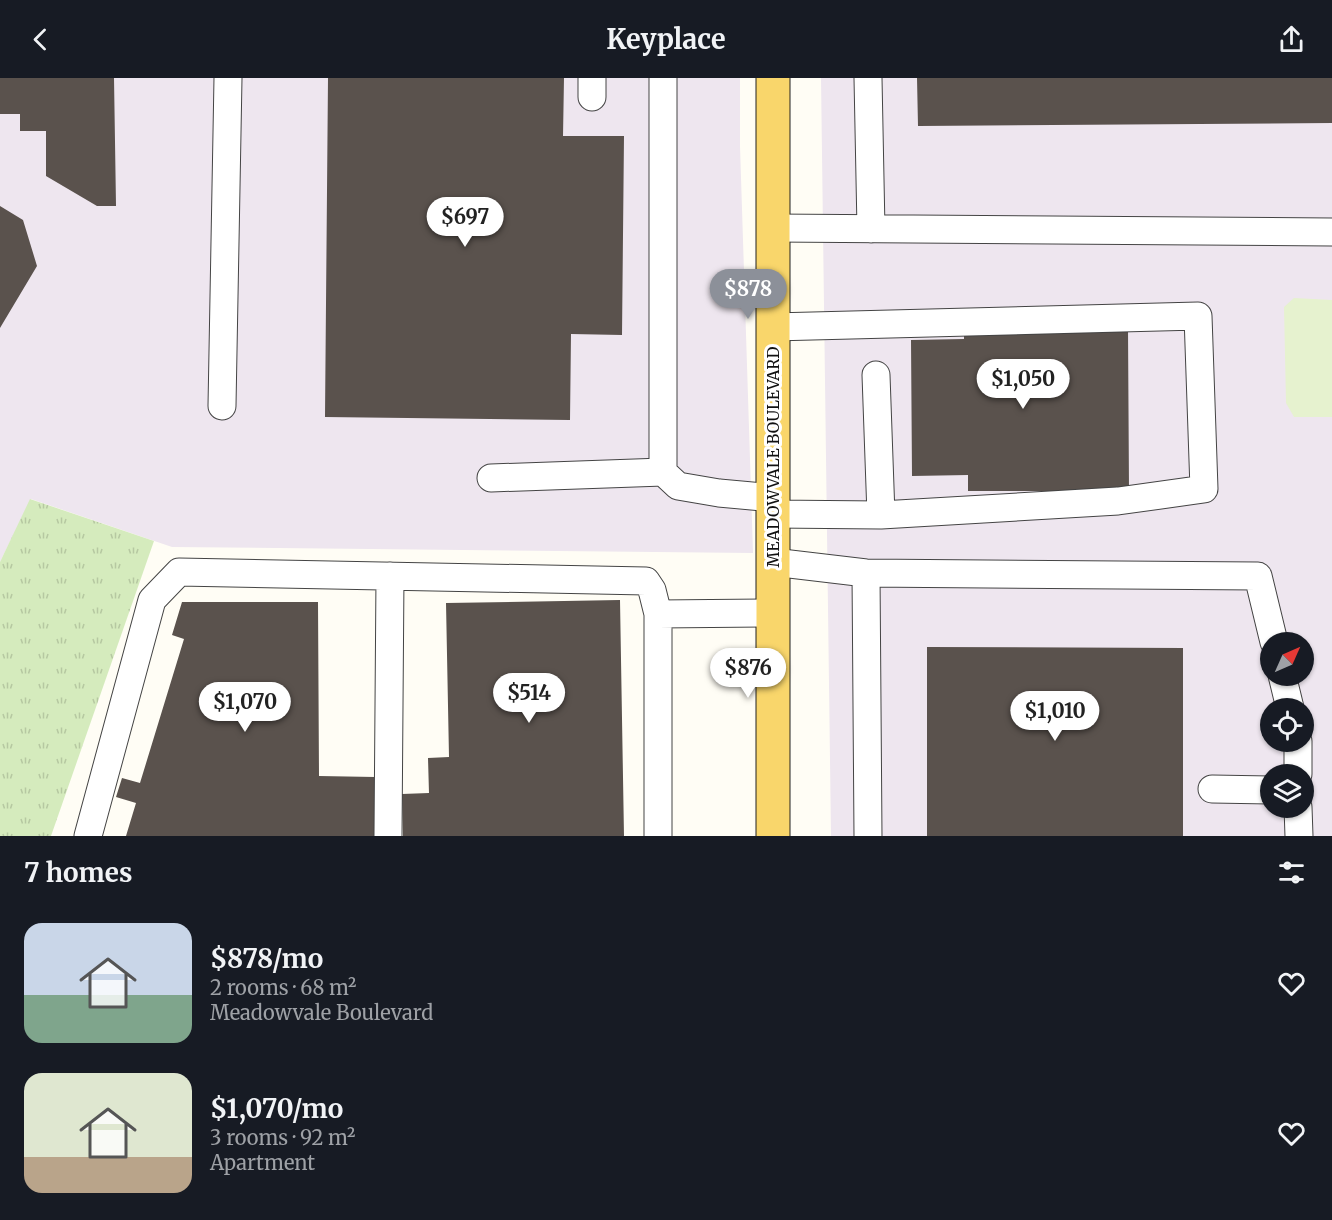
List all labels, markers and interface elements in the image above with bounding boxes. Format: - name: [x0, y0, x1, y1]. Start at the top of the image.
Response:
- text: Keyplace: [606, 22, 726, 56]
- icon: back: [24, 23, 57, 56]
- icon: share: [1275, 23, 1308, 56]
- pin: $697: [429, 197, 501, 248]
- text: $697: [441, 204, 489, 229]
- pin: $878: [712, 269, 784, 320]
- text: $878: [724, 276, 772, 301]
- street label: MEADOWVALE BOULEVARD: [763, 347, 783, 568]
- pin: $1,050: [974, 359, 1072, 410]
- text: $1,050: [991, 366, 1055, 391]
- north arrow: [1260, 632, 1314, 686]
- map controls: [1260, 632, 1314, 818]
- pin: $876: [712, 648, 784, 699]
- text: $876: [724, 655, 772, 680]
- pin: $514: [493, 673, 565, 724]
- text: $514: [507, 680, 551, 705]
- pin: $1,070: [196, 682, 294, 733]
- text: $1,070: [213, 689, 277, 714]
- pin: $1,010: [1006, 691, 1104, 742]
- text: $1,010: [1024, 698, 1086, 723]
- button: locate: [1260, 698, 1314, 752]
- button: layers: [1260, 764, 1314, 818]
- text: 7 homes: [24, 856, 132, 889]
- icon: filters: [1275, 856, 1308, 889]
- text: $878/mo: [210, 942, 323, 975]
- icon: home: [72, 947, 144, 1019]
- icon: heart: [1275, 967, 1308, 1000]
- text: 2 rooms · 68 m²: [210, 975, 357, 1000]
- text: Meadowvale Boulevard: [210, 1000, 433, 1025]
- text: $1,070/mo: [210, 1092, 343, 1125]
- icon: home: [72, 1097, 144, 1169]
- icon: heart: [1275, 1117, 1308, 1150]
- text: 3 rooms · 92 m²: [210, 1125, 356, 1150]
- text: Apartment: [210, 1150, 315, 1175]

